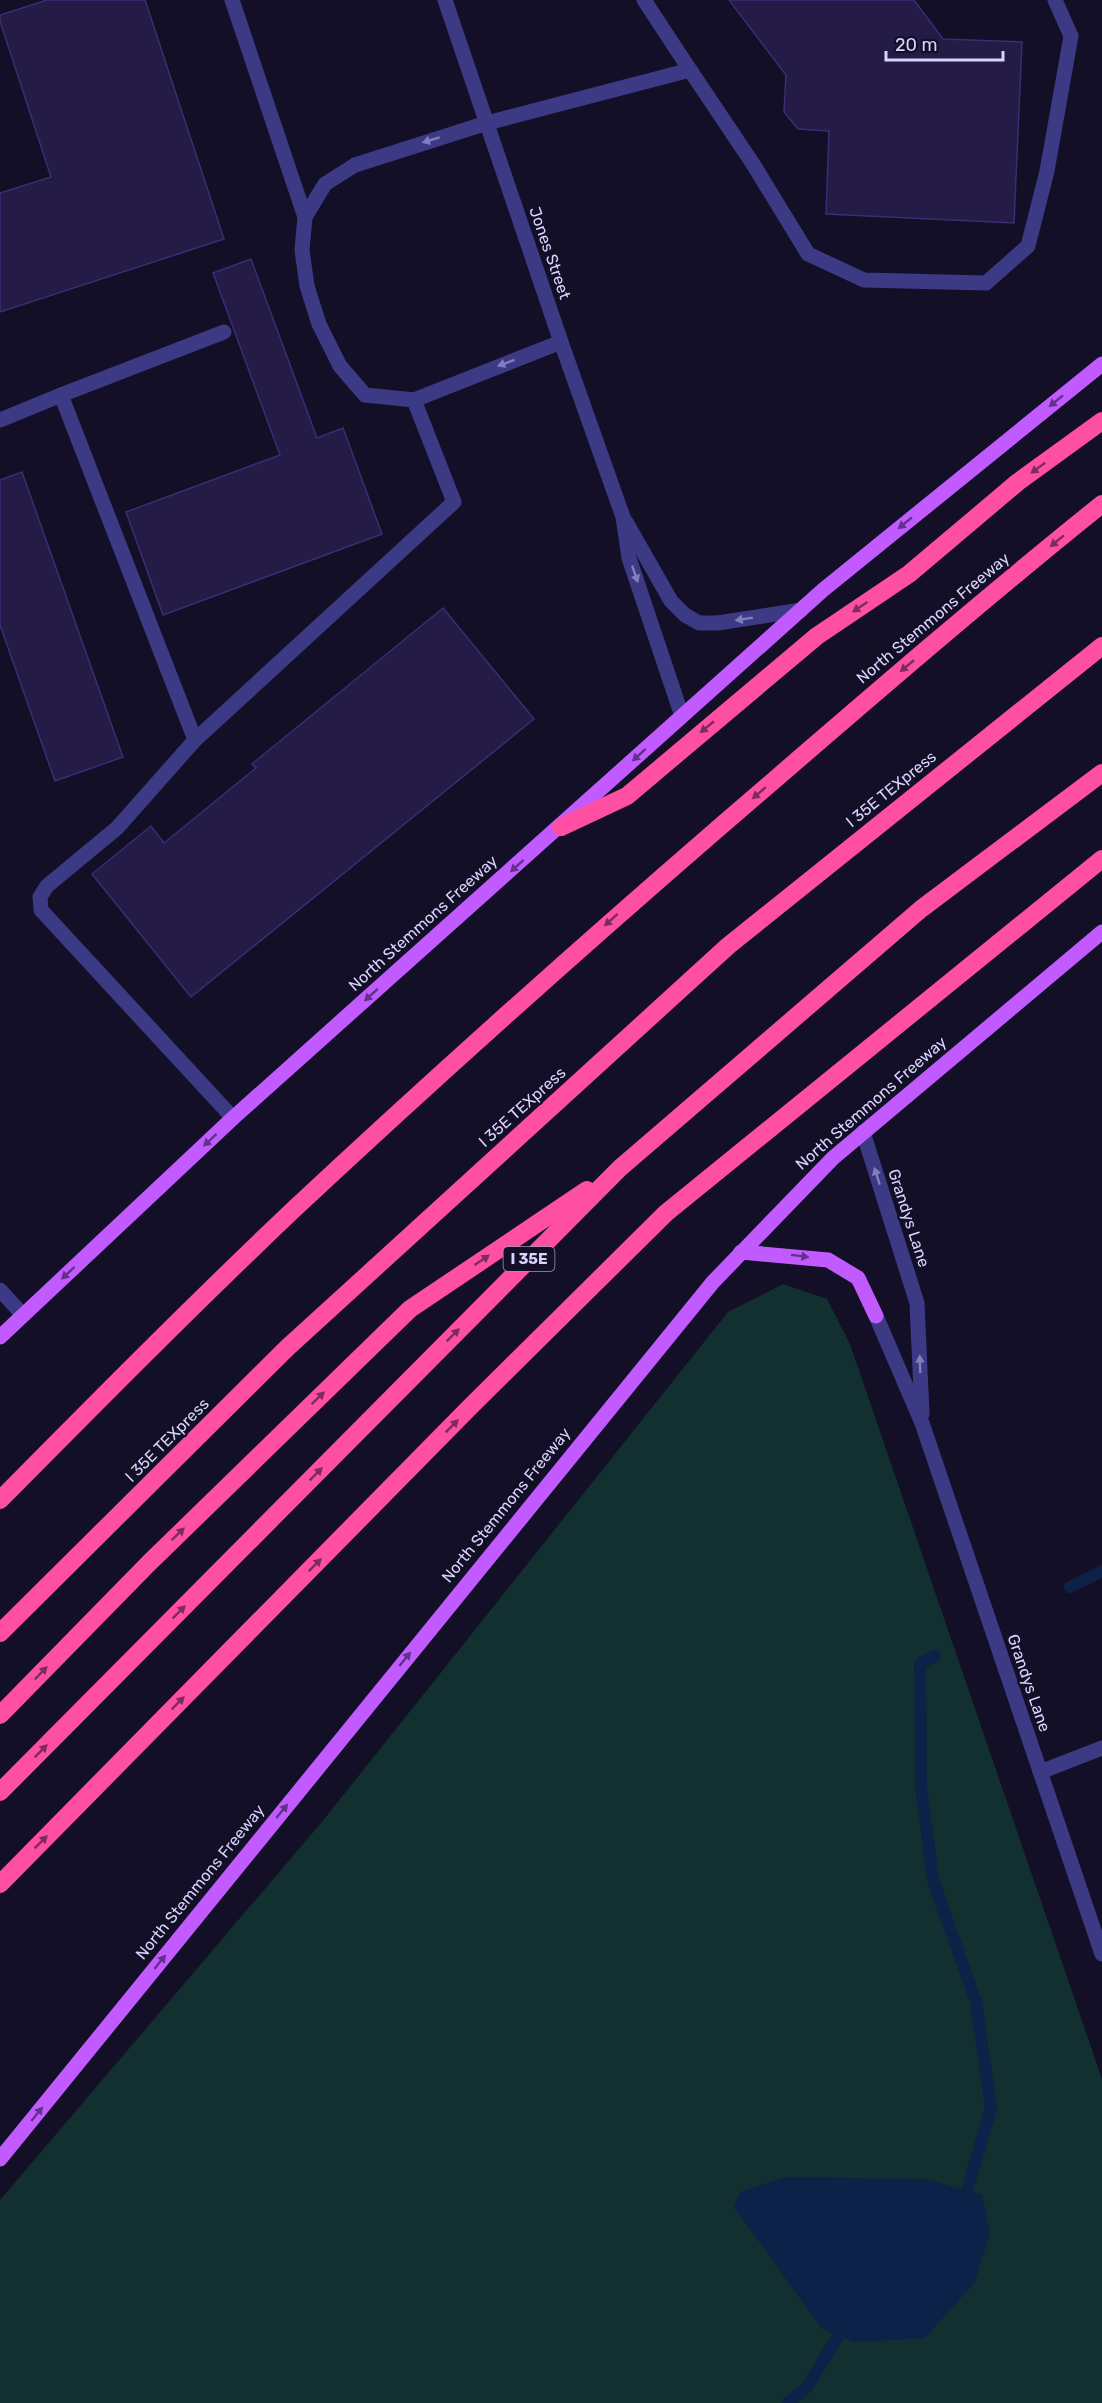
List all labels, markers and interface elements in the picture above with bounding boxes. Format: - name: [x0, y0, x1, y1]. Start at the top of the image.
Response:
- scale bar: [886, 24, 1003, 62]
- text: 20 m: [895, 34, 937, 56]
- one-way arrow: [422, 136, 440, 145]
- street label: Jones Street: [525, 204, 575, 302]
- one-way arrow: [497, 358, 515, 368]
- one-way arrow: [1049, 394, 1064, 406]
- one-way arrow: [1030, 462, 1046, 474]
- one-way arrow: [897, 516, 912, 529]
- one-way arrow: [1049, 534, 1064, 546]
- street label: North Stemmons Freeway: [853, 548, 1013, 688]
- one-way arrow: [630, 565, 640, 583]
- one-way arrow: [852, 601, 868, 612]
- one-way arrow: [734, 615, 753, 624]
- one-way arrow: [899, 659, 915, 672]
- one-way arrow: [699, 721, 715, 734]
- street label: I 35E TEXpress: [842, 747, 940, 831]
- one-way arrow: [632, 748, 647, 761]
- one-way arrow: [752, 786, 767, 799]
- street label: North Stemmons Freeway: [345, 851, 501, 995]
- one-way arrow: [510, 859, 525, 872]
- one-way arrow: [604, 913, 619, 927]
- one-way arrow: [363, 989, 379, 1002]
- street label: North Stemmons Freeway: [792, 1032, 950, 1174]
- street label: I 35E TEXpress: [475, 1063, 569, 1151]
- one-way arrow: [204, 1132, 218, 1146]
- one-way arrow: [871, 1167, 881, 1185]
- street label: Grandys Lane: [884, 1167, 934, 1269]
- road number: I 35E: [504, 1247, 554, 1271]
- one-way arrow: [790, 1252, 809, 1261]
- one-way arrow: [474, 1254, 490, 1266]
- one-way arrow: [61, 1266, 76, 1279]
- one-way arrow: [446, 1329, 460, 1343]
- one-way arrow: [915, 1355, 924, 1374]
- one-way arrow: [310, 1392, 324, 1406]
- street label: I 35E TEXpress: [121, 1394, 213, 1486]
- one-way arrow: [445, 1419, 459, 1433]
- street label: North Stemmons Freeway: [438, 1424, 574, 1586]
- one-way arrow: [309, 1466, 323, 1481]
- one-way arrow: [170, 1528, 184, 1542]
- one-way arrow: [308, 1557, 322, 1572]
- one-way arrow: [171, 1606, 185, 1620]
- street label: Grandys Lane: [1003, 1632, 1055, 1734]
- one-way arrow: [398, 1652, 411, 1667]
- one-way arrow: [34, 1666, 47, 1681]
- one-way arrow: [171, 1696, 185, 1711]
- one-way arrow: [34, 1744, 48, 1758]
- street label: North Stemmons Freeway: [132, 1801, 268, 1963]
- one-way arrow: [276, 1803, 289, 1819]
- one-way arrow: [34, 1835, 48, 1850]
- one-way arrow: [153, 1954, 166, 1970]
- one-way arrow: [30, 2106, 43, 2122]

